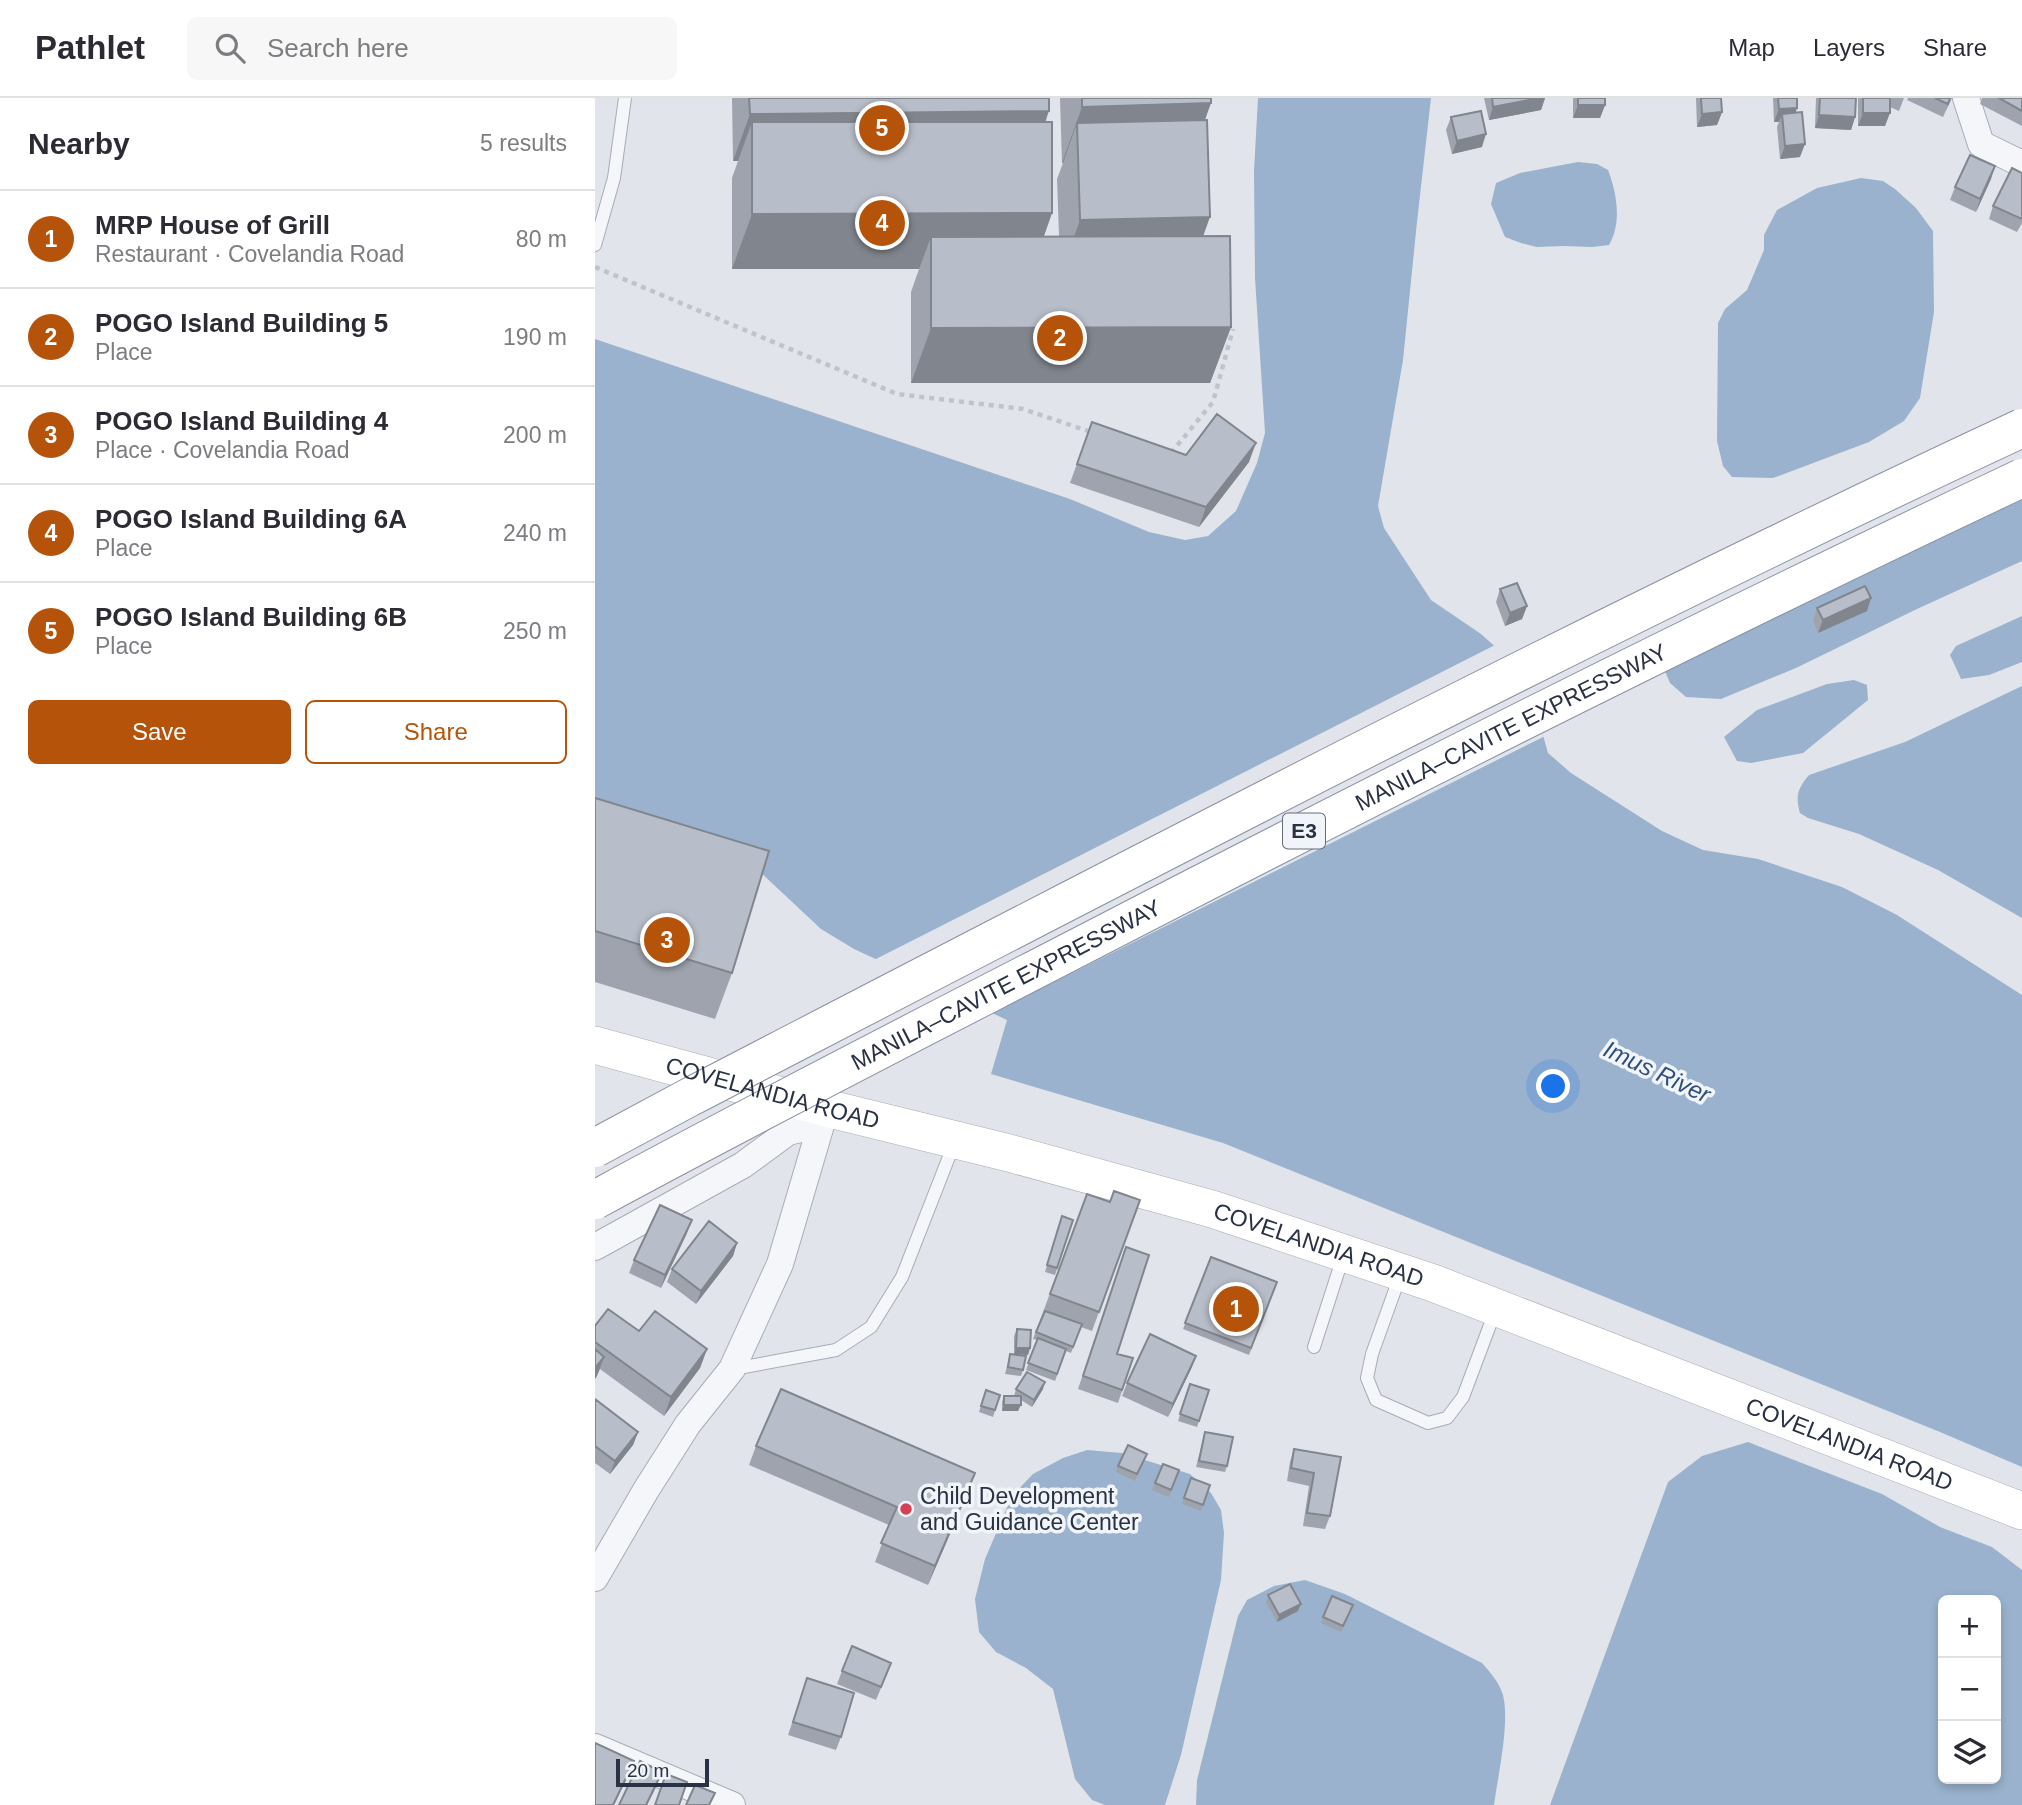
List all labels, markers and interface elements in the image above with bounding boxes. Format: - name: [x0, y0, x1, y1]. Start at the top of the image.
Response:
- search box: [187, 17, 677, 80]
- text: Pathlet: [35, 29, 145, 66]
- icon: search: [211, 29, 249, 67]
- text: Search here: [267, 33, 409, 63]
- text: Map: [1728, 34, 1775, 61]
- text: Layers: [1813, 34, 1885, 61]
- text: Share: [1923, 34, 1987, 61]
- pin: 5: [859, 102, 905, 154]
- text: Nearby: [28, 127, 130, 160]
- text: 5 results: [480, 130, 567, 156]
- pin: 4: [859, 197, 905, 249]
- text: MRP House of Grill: [95, 210, 330, 240]
- text: 1: [45, 226, 57, 252]
- text: 80 m: [516, 226, 567, 252]
- text: Restaurant · Covelandia Road: [95, 241, 404, 267]
- text: POGO Island Building 5: [95, 308, 388, 338]
- pin: 2: [1037, 312, 1083, 364]
- text: 2: [45, 324, 57, 350]
- text: 190 m: [503, 324, 567, 350]
- text: Place: [95, 339, 153, 365]
- text: POGO Island Building 4: [95, 406, 388, 436]
- text: 3: [45, 422, 57, 448]
- text: 200 m: [503, 422, 567, 448]
- text: Place · Covelandia Road: [95, 437, 349, 463]
- text: POGO Island Building 6A: [95, 504, 407, 534]
- text: 4: [45, 520, 57, 546]
- text: 240 m: [503, 520, 567, 546]
- text: Place: [95, 535, 153, 561]
- text: POGO Island Building 6B: [95, 602, 407, 632]
- text: 5: [45, 618, 57, 644]
- text: 250 m: [503, 618, 567, 644]
- text: Place: [95, 633, 153, 659]
- street label: MANILA–CAVITE EXPRESSWAY: [1351, 638, 1671, 816]
- button: Save: [28, 700, 291, 764]
- button: Share: [305, 700, 567, 764]
- road number: E3: [1283, 814, 1325, 848]
- street label: MANILA–CAVITE EXPRESSWAY: [847, 894, 1165, 1075]
- pin: 3: [644, 914, 690, 966]
- water label: Imus River: [1600, 1035, 1716, 1108]
- street label: COVELANDIA ROAD: [663, 1052, 882, 1134]
- your location: [1536, 1069, 1570, 1103]
- street label: COVELANDIA ROAD: [1210, 1197, 1427, 1292]
- pin: 1: [1213, 1283, 1259, 1335]
- street label: COVELANDIA ROAD: [1742, 1392, 1957, 1496]
- place label: Child Development and Guidance Center: [920, 1483, 1139, 1535]
- marker: Child Development and Guidance Center: [898, 1501, 914, 1517]
- map controls: [1938, 1595, 2001, 1784]
- button: +: [1938, 1595, 2001, 1658]
- button: −: [1938, 1658, 2001, 1721]
- button: layers: [1938, 1721, 2001, 1784]
- scale bar: [616, 1756, 709, 1788]
- text: 20 m: [627, 1760, 669, 1781]

